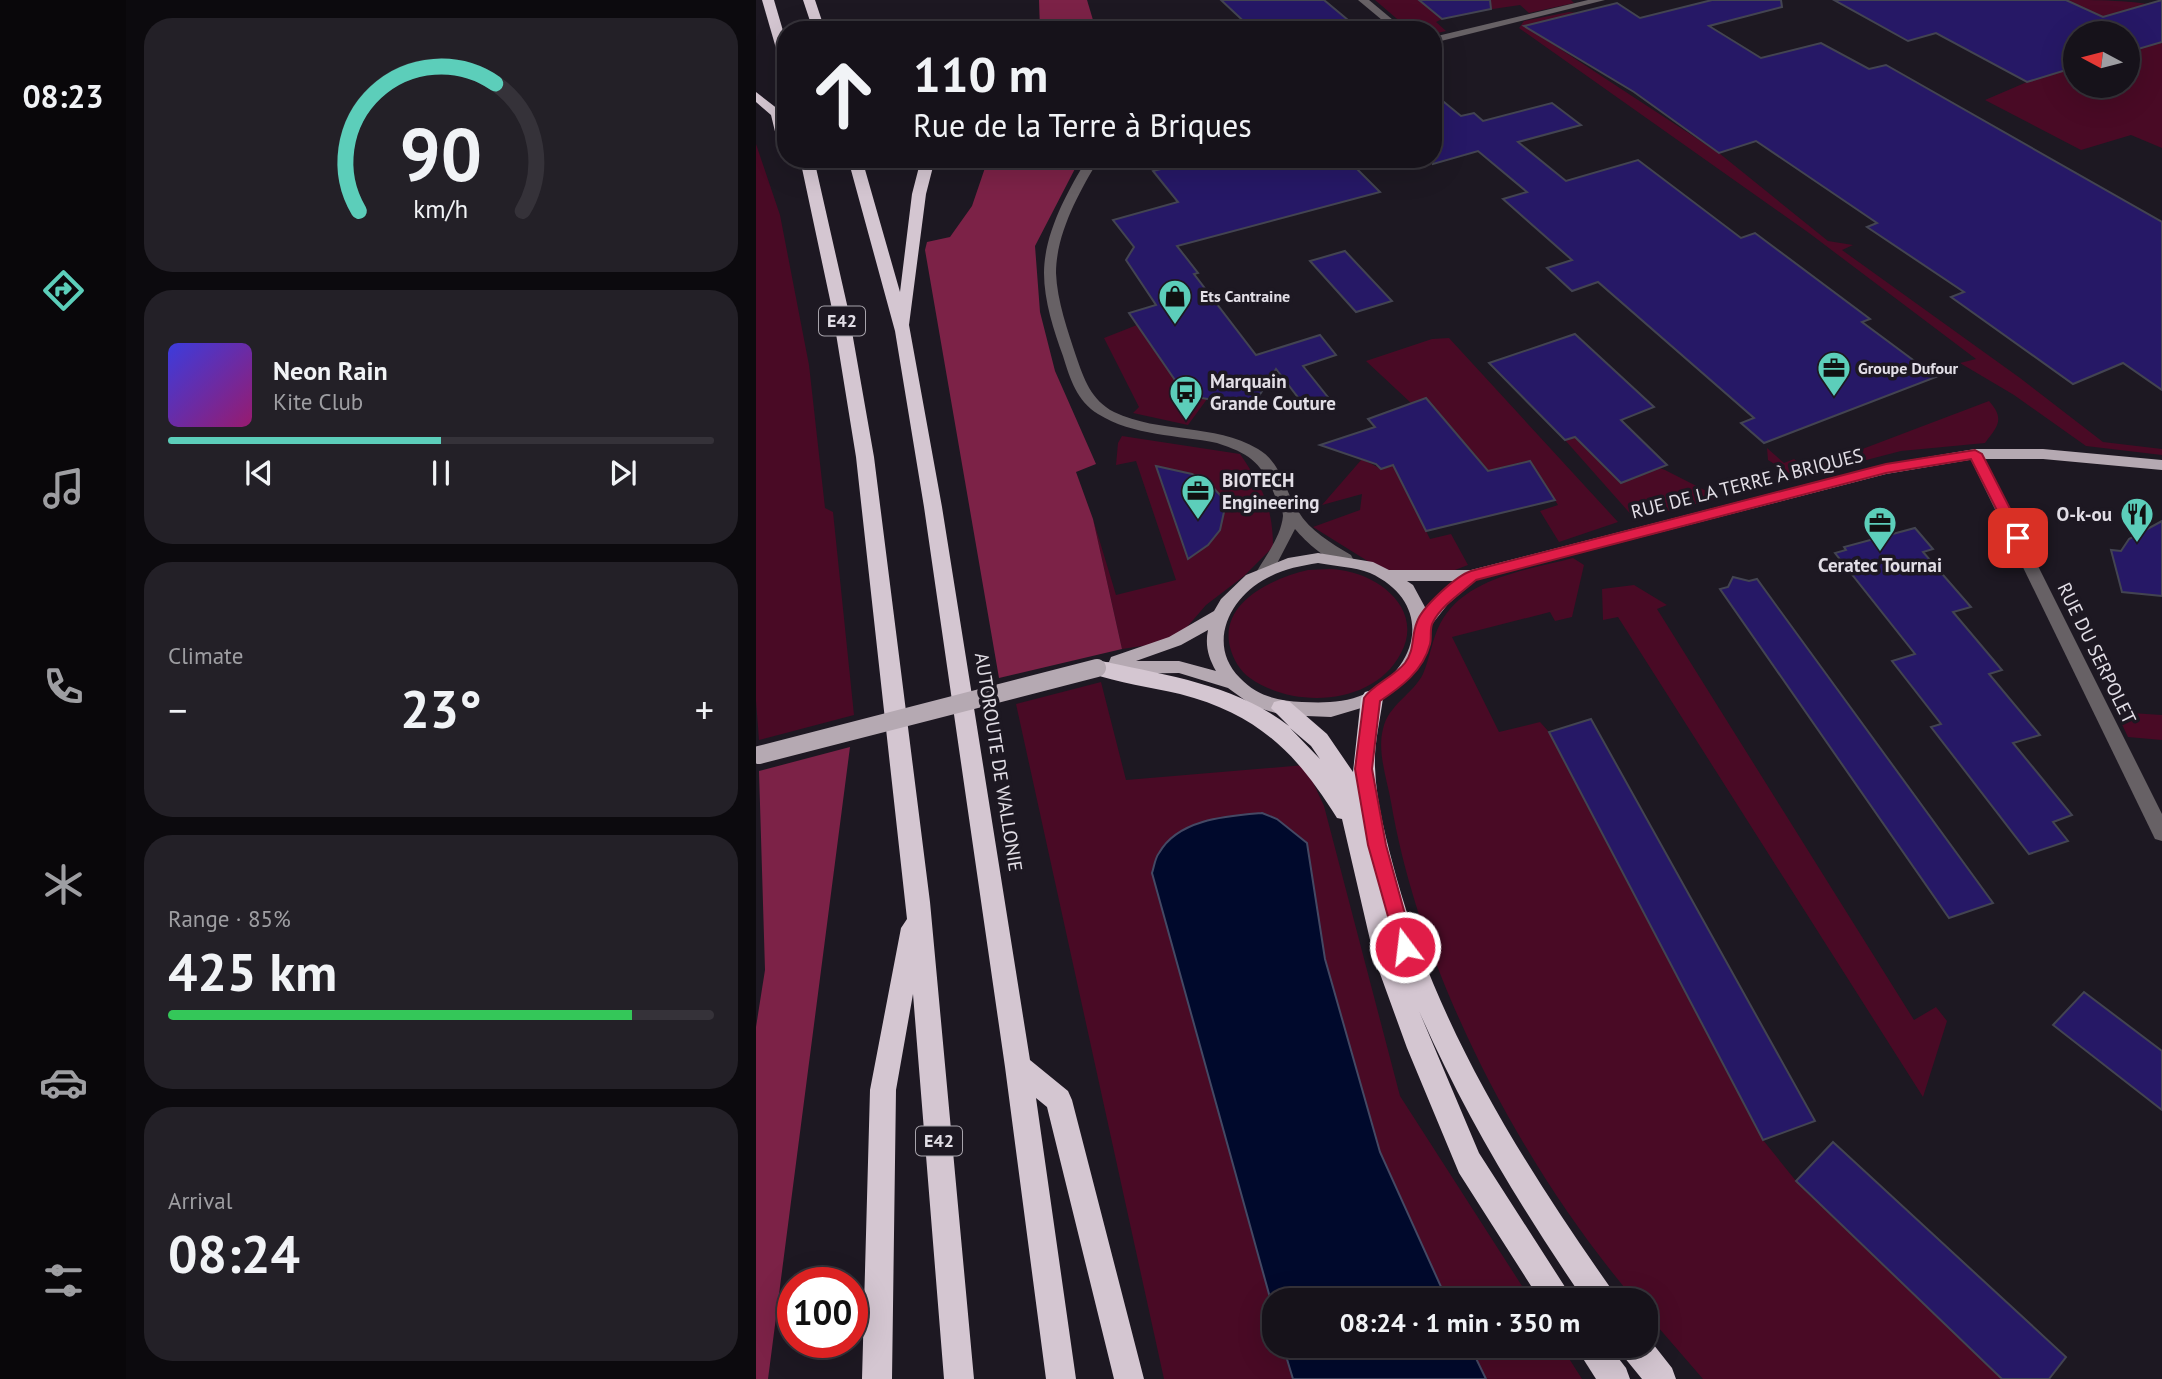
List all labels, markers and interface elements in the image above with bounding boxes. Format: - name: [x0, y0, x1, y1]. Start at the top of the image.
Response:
- north arrow: [2063, 21, 2140, 98]
- map controls: [2063, 21, 2140, 98]
- text: 110 m: [913, 42, 1048, 106]
- icon: ahead: [798, 49, 889, 140]
- text: 08:23: [22, 75, 104, 117]
- text: Rue de la Terre à Briques: [913, 104, 1252, 146]
- text: 90: [400, 107, 482, 201]
- text: km/h: [414, 193, 468, 225]
- icon: directions: [39, 266, 88, 315]
- shop icon: Ets Cantraine: [1156, 277, 1194, 326]
- place label: Ets Cantraine: [1200, 286, 1290, 306]
- road number: E42: [819, 306, 865, 335]
- office icon: Groupe Dufour: [1815, 349, 1853, 398]
- text: Neon Rain: [273, 354, 388, 387]
- place label: Groupe Dufour: [1858, 358, 1959, 378]
- place label: Marquain Grande Couture: [1210, 369, 1336, 415]
- bus stop icon: Marquain Grande Couture: [1167, 373, 1205, 422]
- text: Kite Club: [273, 387, 363, 416]
- street label: RUE DE LA TERRE À BRIQUES: [1628, 443, 1866, 523]
- icon: previous: [240, 454, 278, 492]
- icon: pause: [422, 454, 460, 492]
- icon: next: [604, 454, 642, 492]
- icon: music: [39, 464, 88, 513]
- place label: BIOTECH Engineering: [1222, 468, 1319, 514]
- office icon: BIOTECH Engineering: [1179, 472, 1217, 521]
- restaurant icon: O-k-ou: [2118, 495, 2156, 544]
- place label: O-k-ou: [2057, 502, 2112, 526]
- office icon: Ceratec Tournai: [1861, 504, 1899, 553]
- pin: [1988, 508, 2048, 568]
- icon: arrive: [1999, 519, 2037, 557]
- place label: Ceratec Tournai: [1818, 553, 1942, 577]
- street label: RUE DU SERPOLET: [2052, 578, 2142, 728]
- text: Climate: [168, 641, 243, 670]
- street label: AUTOROUTE DE WALLONIE: [970, 651, 1028, 873]
- icon: phone: [39, 662, 88, 711]
- text: 23°: [400, 675, 482, 742]
- text: −: [168, 685, 187, 734]
- text: +: [695, 685, 714, 734]
- icon: climate: [39, 860, 88, 909]
- text: Range · 85%: [168, 904, 291, 933]
- position arrow: [1368, 910, 1442, 984]
- text: 425 km: [168, 938, 337, 1005]
- icon: car: [39, 1058, 88, 1107]
- road number: E42: [916, 1126, 962, 1156]
- text: Arrival: [168, 1186, 232, 1215]
- text: 08:24: [168, 1220, 300, 1287]
- icon: filters: [39, 1256, 88, 1305]
- speed limit sign: 100: [777, 1267, 868, 1358]
- text: 08:24 · 1 min · 350 m: [1340, 1306, 1580, 1339]

